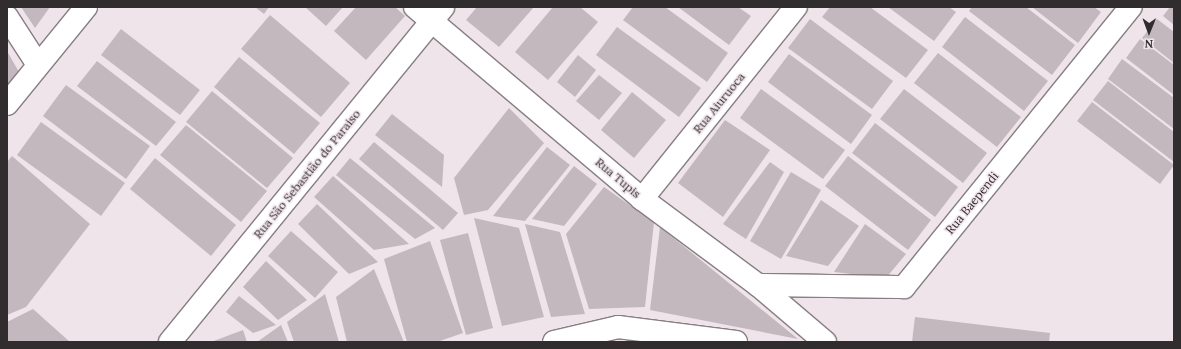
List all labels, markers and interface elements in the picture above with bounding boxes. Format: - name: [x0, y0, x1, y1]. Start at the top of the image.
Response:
- north arrow: [1129, 12, 1169, 52]
- text: N: [1144, 37, 1153, 51]
- street label: Rua Aiuruoca: [690, 70, 748, 136]
- street label: Rua São Sebastião do Paraiso: [251, 107, 363, 241]
- street label: Rua Tupis: [592, 155, 644, 201]
- street label: Rua Baependi: [943, 169, 1001, 237]

